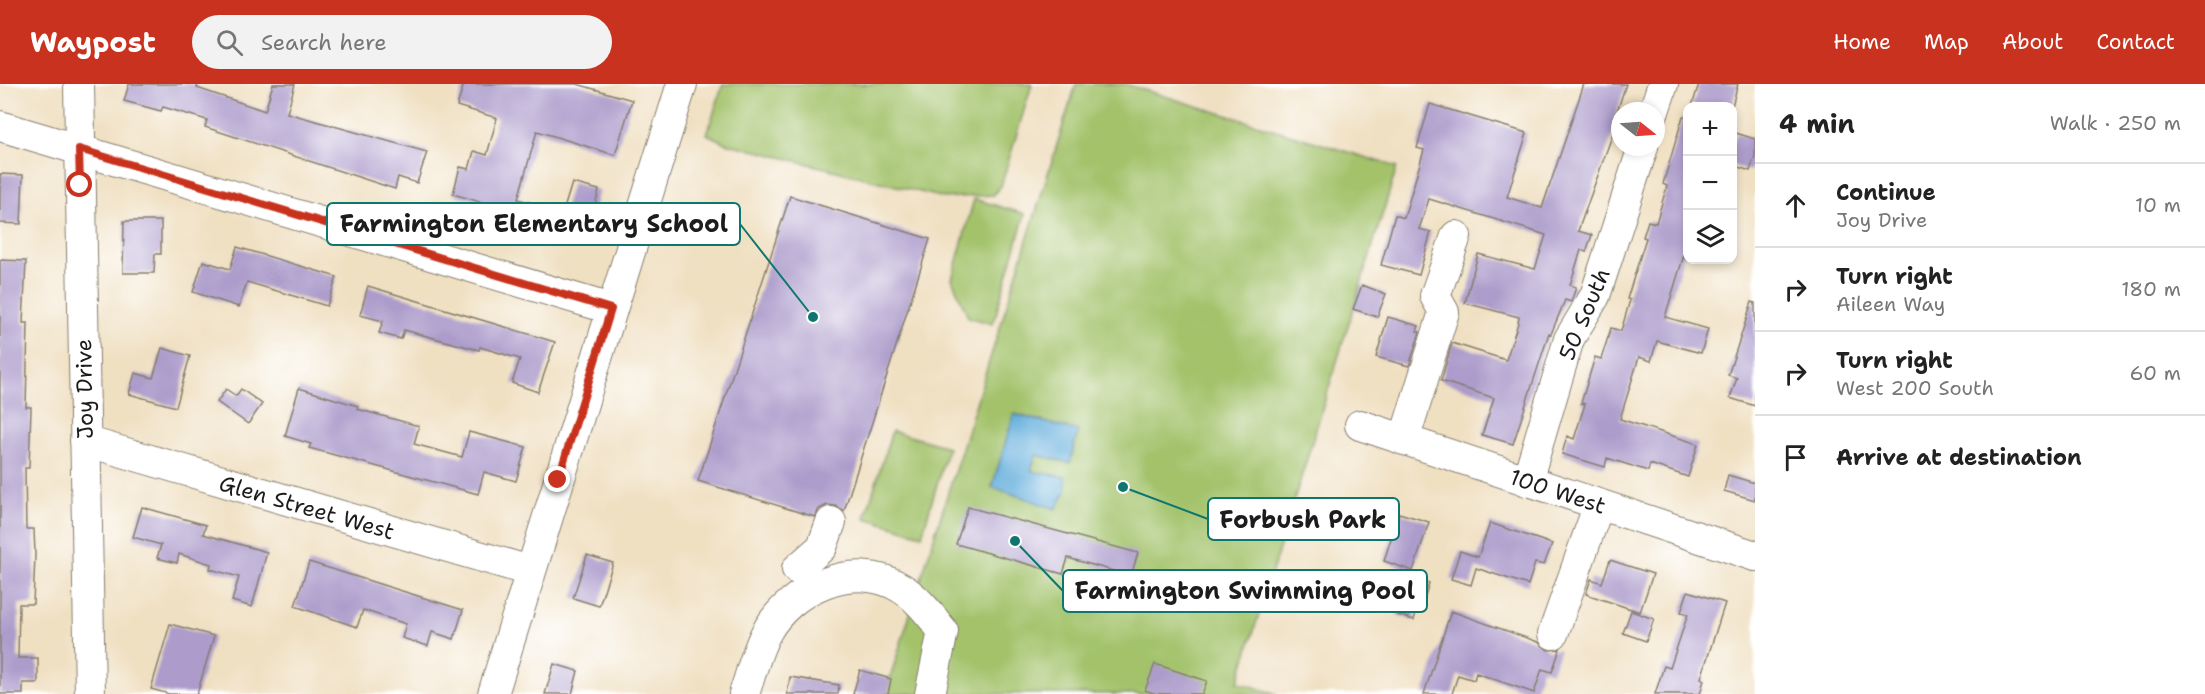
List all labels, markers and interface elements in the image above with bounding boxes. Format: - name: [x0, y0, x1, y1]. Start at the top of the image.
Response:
- search box: [192, 15, 612, 69]
- text: Waypost: [30, 23, 156, 61]
- icon: search: [213, 26, 246, 59]
- text: Search here: [261, 28, 387, 57]
- text: Home: [1833, 28, 1891, 56]
- text: Map: [1924, 28, 1969, 56]
- text: About: [2002, 28, 2063, 56]
- text: Contact: [2096, 28, 2175, 56]
- north arrow: [1611, 102, 1665, 156]
- map controls: [1683, 102, 1737, 264]
- button: +: [1683, 102, 1737, 156]
- text: 4 min: [1779, 106, 1855, 141]
- text: Walk · 250 m: [2050, 110, 2181, 136]
- button: −: [1683, 156, 1737, 210]
- route start: [66, 171, 92, 197]
- text: Continue: [1836, 178, 1936, 207]
- icon: ahead: [1779, 189, 1812, 222]
- text: 10 m: [2135, 192, 2181, 218]
- callout: Farmington Elementary School: [327, 203, 740, 245]
- text: Joy Drive: [1836, 207, 1927, 233]
- text: Farmington Elementary School: [340, 208, 728, 240]
- button: layers: [1683, 210, 1737, 264]
- text: Turn right: [1836, 262, 1953, 291]
- street label: 50 South: [1552, 264, 1617, 365]
- icon: right: [1779, 273, 1812, 306]
- text: 180 m: [2121, 276, 2181, 302]
- text: Aileen Way: [1836, 291, 1945, 317]
- street label: Joy Drive: [69, 339, 100, 439]
- text: Turn right: [1836, 346, 1953, 375]
- icon: right: [1779, 357, 1812, 390]
- text: 60 m: [2129, 360, 2181, 386]
- text: West 200 South: [1836, 375, 1994, 401]
- icon: arrive: [1779, 441, 1812, 474]
- text: Arrive at destination: [1836, 443, 2082, 472]
- street label: 100 West: [1506, 462, 1610, 521]
- route end: [544, 466, 570, 492]
- street label: Glen Street West: [216, 469, 398, 546]
- callout: Forbush Park: [1208, 498, 1399, 540]
- text: Forbush Park: [1220, 504, 1386, 536]
- callout: Farmington Swimming Pool: [1063, 570, 1427, 612]
- text: Farmington Swimming Pool: [1075, 575, 1415, 607]

